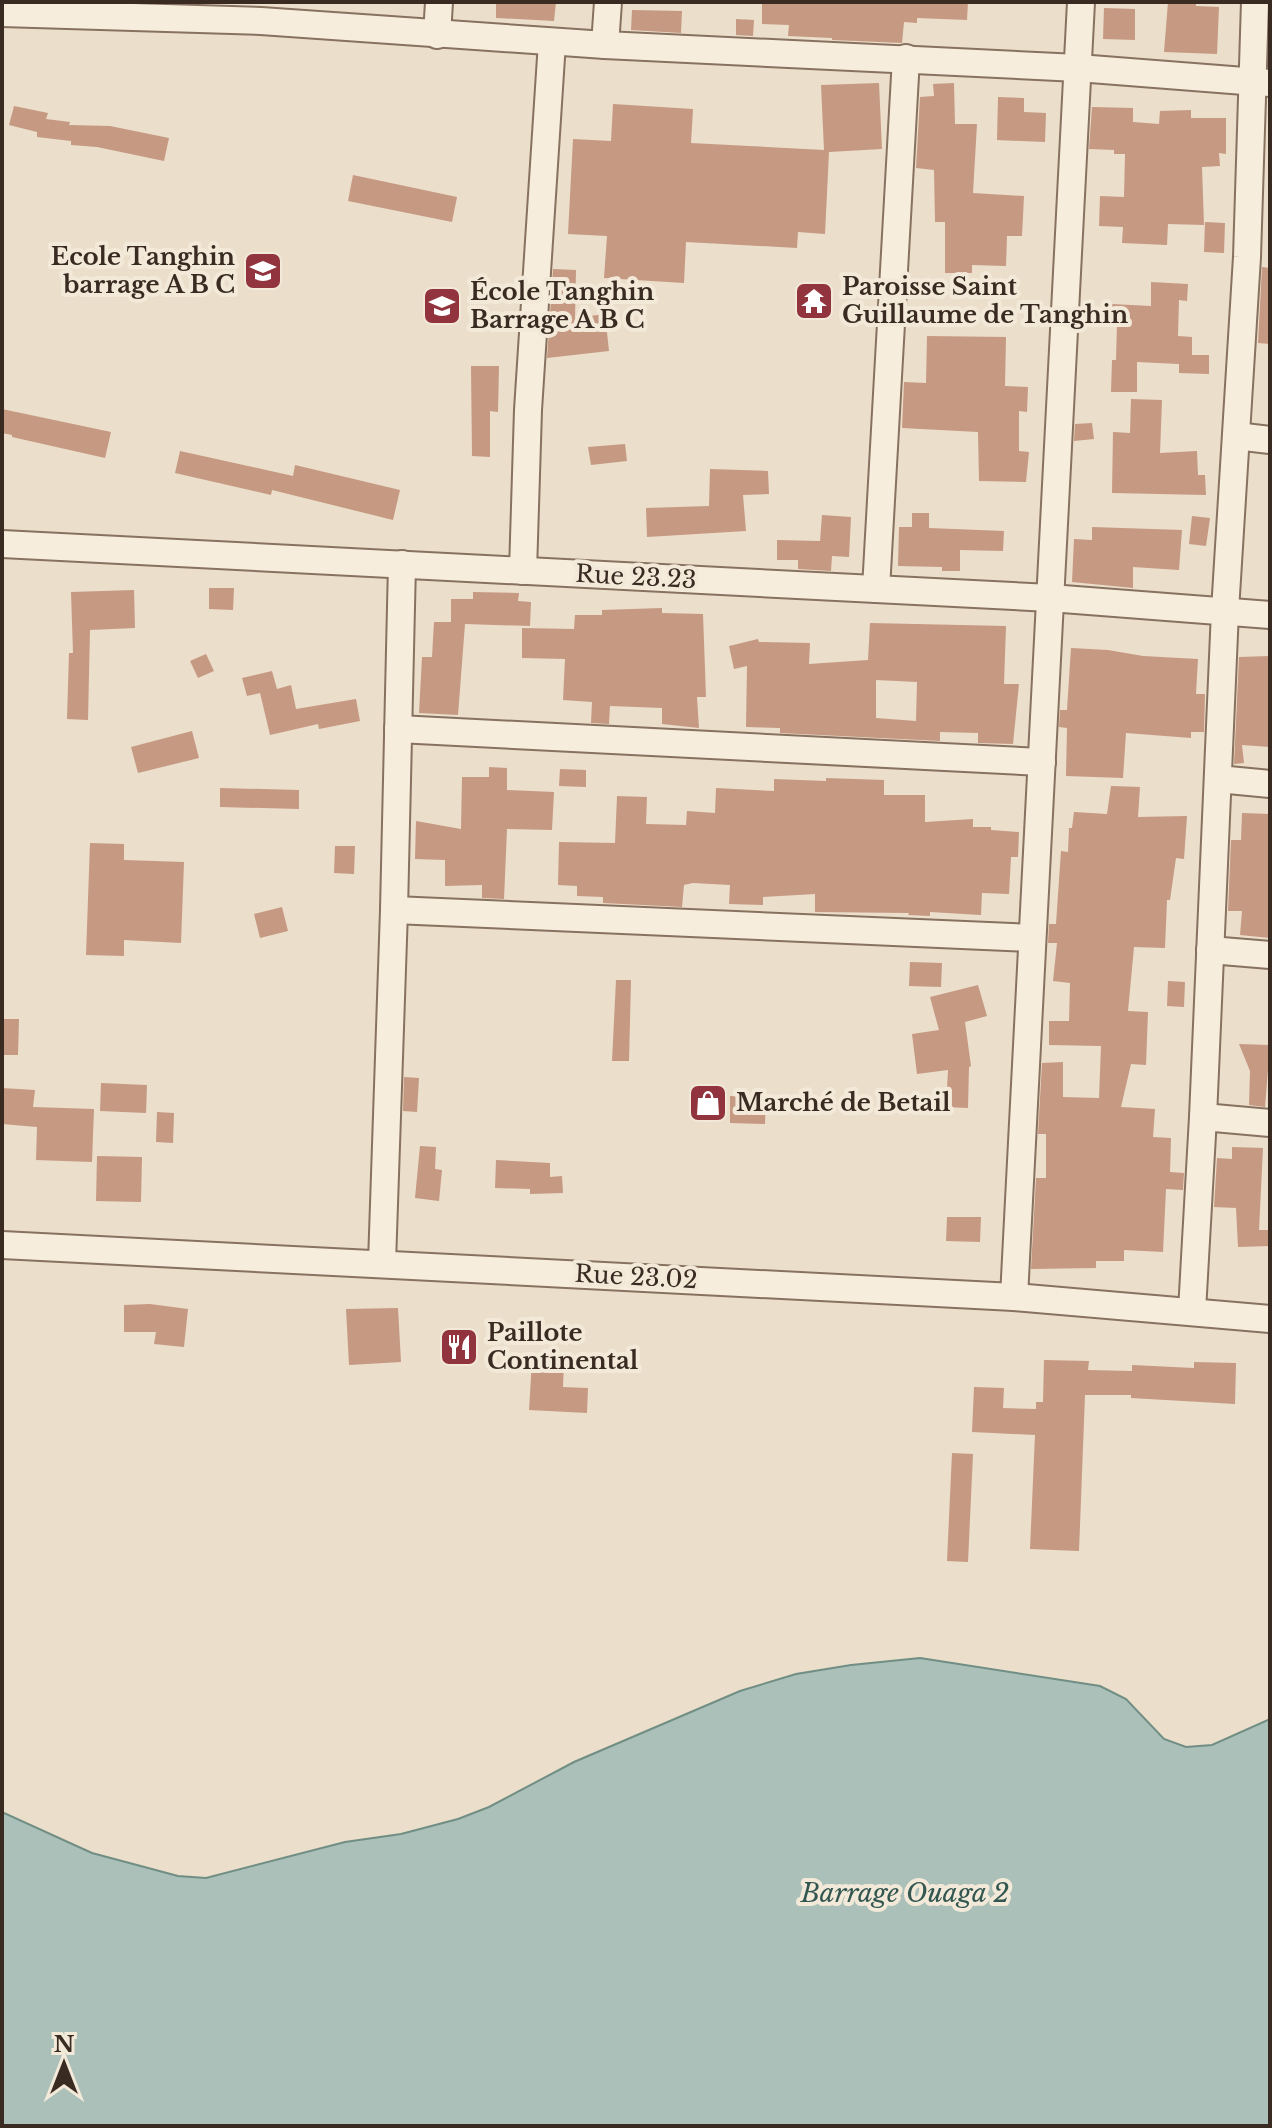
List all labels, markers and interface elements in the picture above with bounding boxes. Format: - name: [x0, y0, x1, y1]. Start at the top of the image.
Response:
- place label: Ecole Tanghin barrage A B C: [51, 242, 236, 299]
- school or university icon: Ecole Tanghin barrage A B C: [242, 250, 284, 292]
- place label: Paroisse Saint Guillaume de Tanghin: [842, 272, 1129, 329]
- place label: École Tanghin Barrage A B C: [470, 277, 655, 334]
- temple icon: Paroisse Saint Guillaume de Tanghin: [793, 280, 835, 322]
- school or university icon: École Tanghin Barrage A B C: [421, 285, 463, 327]
- street label: Rue 23.23: [575, 559, 697, 594]
- shop icon: Marché de Betail: [687, 1082, 729, 1124]
- place label: Marché de Betail: [736, 1088, 951, 1117]
- street label: Rue 23.02: [574, 1259, 698, 1294]
- place label: Paillote Continental: [487, 1318, 639, 1375]
- restaurant icon: Paillote Continental: [438, 1326, 480, 1368]
- water label: Barrage Ouaga 2: [800, 1877, 1009, 1909]
- north arrow: [24, 2024, 104, 2104]
- text: N: [54, 2031, 75, 2058]

